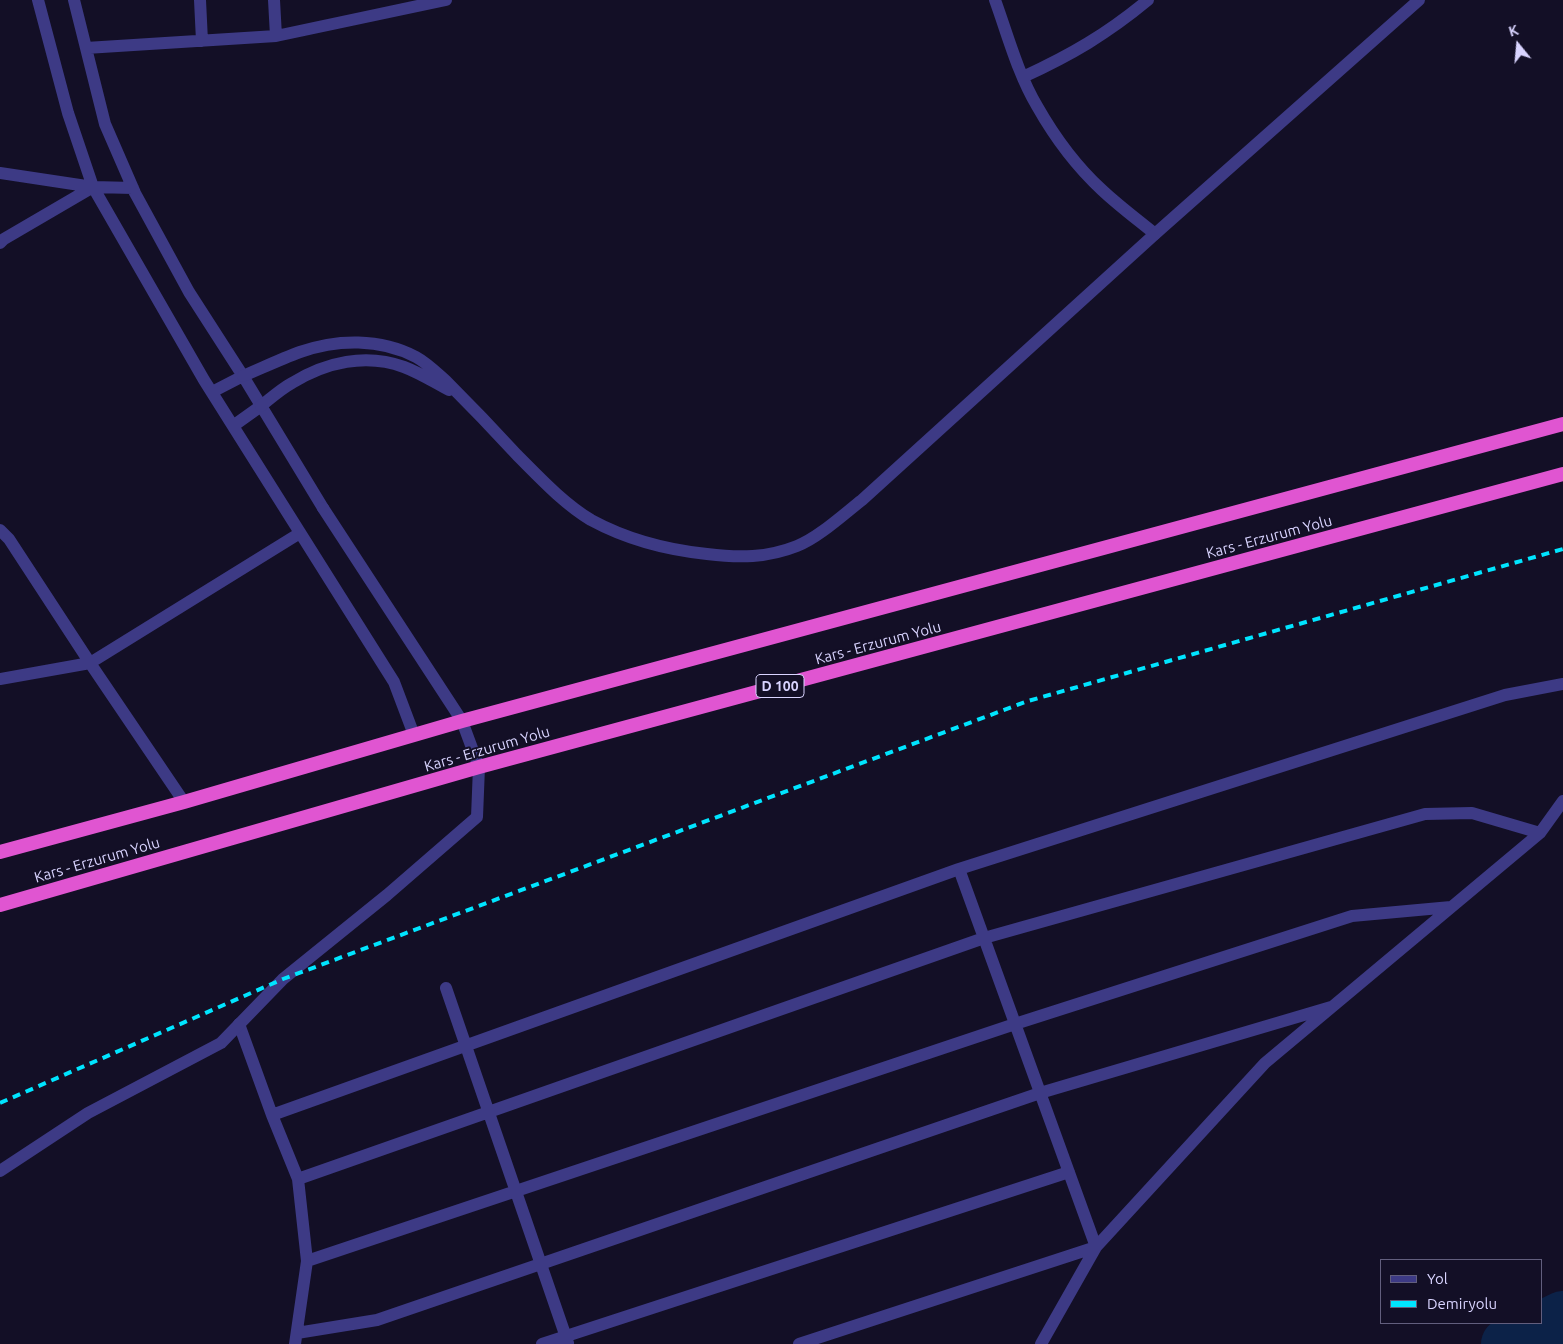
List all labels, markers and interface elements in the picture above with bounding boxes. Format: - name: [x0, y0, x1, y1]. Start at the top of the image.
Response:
- north arrow: [1493, 20, 1543, 70]
- text: K: [1507, 22, 1520, 40]
- street label: Kars - Erzurum Yolu: [1204, 512, 1334, 562]
- street label: Kars - Erzurum Yolu: [813, 618, 943, 668]
- road number: D 100: [756, 674, 804, 698]
- street label: Kars - Erzurum Yolu: [422, 722, 552, 776]
- street label: Kars - Erzurum Yolu: [32, 833, 162, 887]
- legend: [1380, 1259, 1543, 1324]
- text: Yol: [1427, 1270, 1448, 1287]
- text: Demiryolu: [1427, 1295, 1497, 1312]

